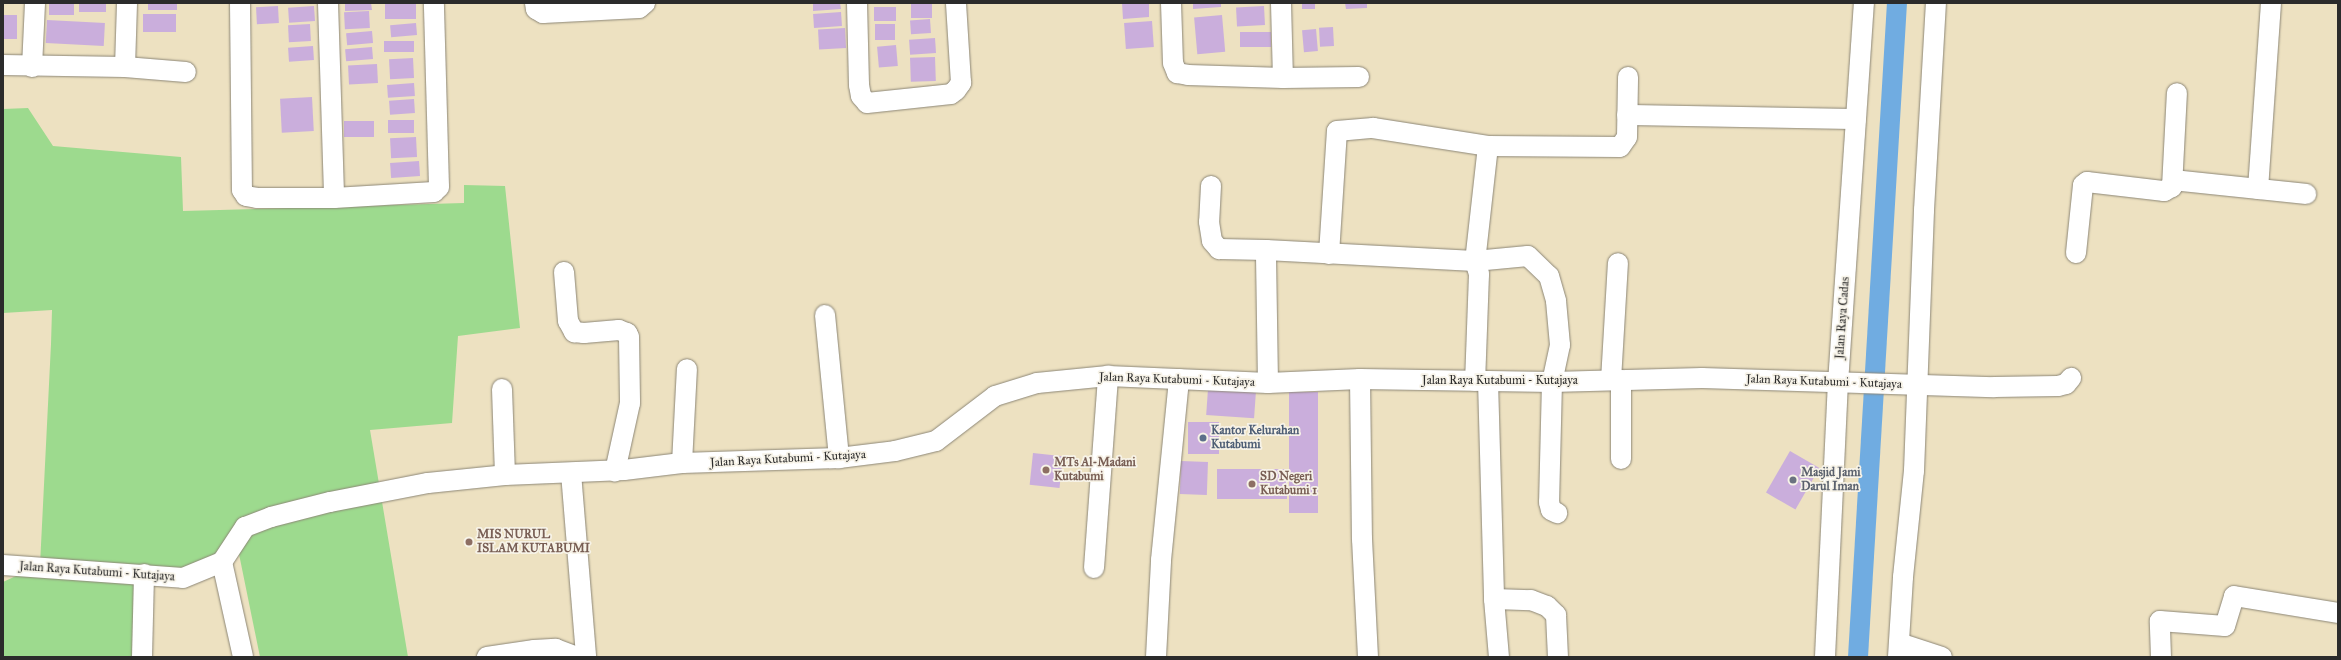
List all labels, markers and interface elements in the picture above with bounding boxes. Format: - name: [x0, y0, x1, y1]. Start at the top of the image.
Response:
- street label: Jalan Raya Cadas: [1833, 276, 1853, 360]
- street label: Jalan Raya Kutabumi - Kutajaya: [1099, 370, 1255, 390]
- street label: Jalan Raya Kutabumi - Kutajaya: [1746, 372, 1902, 392]
- street label: Jalan Raya Kutabumi - Kutajaya: [1422, 374, 1578, 388]
- place label: Kantor Kelurahan Kutabumi: [1211, 424, 1299, 452]
- marker: Kantor Kelurahan Kutabumi: [1198, 433, 1208, 443]
- street label: Jalan Raya Kutabumi - Kutajaya: [710, 448, 866, 470]
- place label: MTs Al-Madani Kutabumi: [1054, 456, 1136, 484]
- marker: MTs Al-Madani Kutabumi: [1041, 465, 1051, 475]
- place label: Masjid Jami Darul Iman: [1801, 466, 1861, 494]
- place label: SD Negeri Kutabumi 1: [1260, 470, 1317, 498]
- marker: Masjid Jami Darul Iman: [1788, 475, 1798, 485]
- marker: SD Negeri Kutabumi 1: [1247, 479, 1257, 489]
- place label: MIS NURUL ISLAM KUTABUMI: [477, 528, 590, 556]
- marker: MIS NURUL ISLAM KUTABUMI: [464, 537, 474, 547]
- street label: Jalan Raya Kutabumi - Kutajaya: [19, 559, 175, 585]

